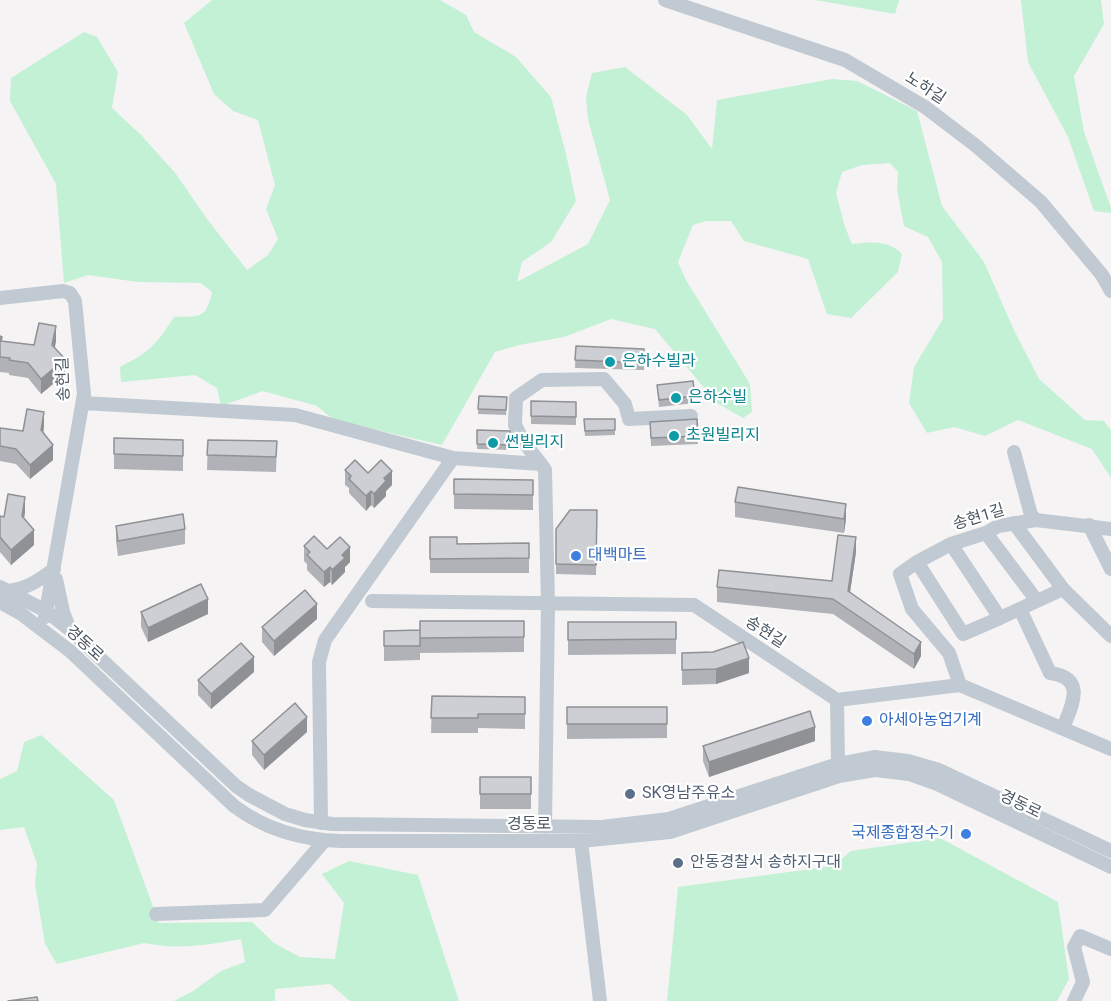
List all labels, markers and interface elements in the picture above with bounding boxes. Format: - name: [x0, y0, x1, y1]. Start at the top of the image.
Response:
- street label: 노하길: [901, 69, 949, 109]
- place label: 은하수빌라: [622, 352, 696, 372]
- marker: 은하수빌라: [603, 355, 617, 369]
- street label: 송현길: [54, 357, 74, 401]
- place label: 은하수빌: [688, 388, 747, 408]
- marker: 은하수빌: [669, 391, 683, 405]
- place label: 초원빌리지: [686, 426, 760, 446]
- marker: 초원빌리지: [667, 429, 681, 443]
- place label: 썬빌리지: [505, 433, 564, 453]
- marker: 썬빌리지: [486, 436, 500, 450]
- street label: 송현1길: [951, 501, 1007, 535]
- place label: 대백마트: [588, 546, 647, 566]
- marker: 대백마트: [569, 549, 583, 563]
- street label: 송현길: [741, 613, 789, 653]
- street label: 경동로: [61, 622, 107, 666]
- place label: 아세아농업기계: [879, 711, 982, 731]
- marker: 아세아농업기계: [860, 714, 874, 728]
- place label: SK영남주유소: [642, 784, 735, 804]
- marker: SK영남주유소: [623, 787, 637, 801]
- street label: 경동로: [996, 787, 1044, 823]
- street label: 경동로: [507, 815, 551, 835]
- place label: 국제종합정수기: [851, 824, 954, 844]
- marker: 국제종합정수기: [959, 827, 973, 841]
- place label: 안동경찰서 송하지구대: [690, 853, 841, 873]
- marker: 안동경찰서 송하지구대: [671, 856, 685, 870]

